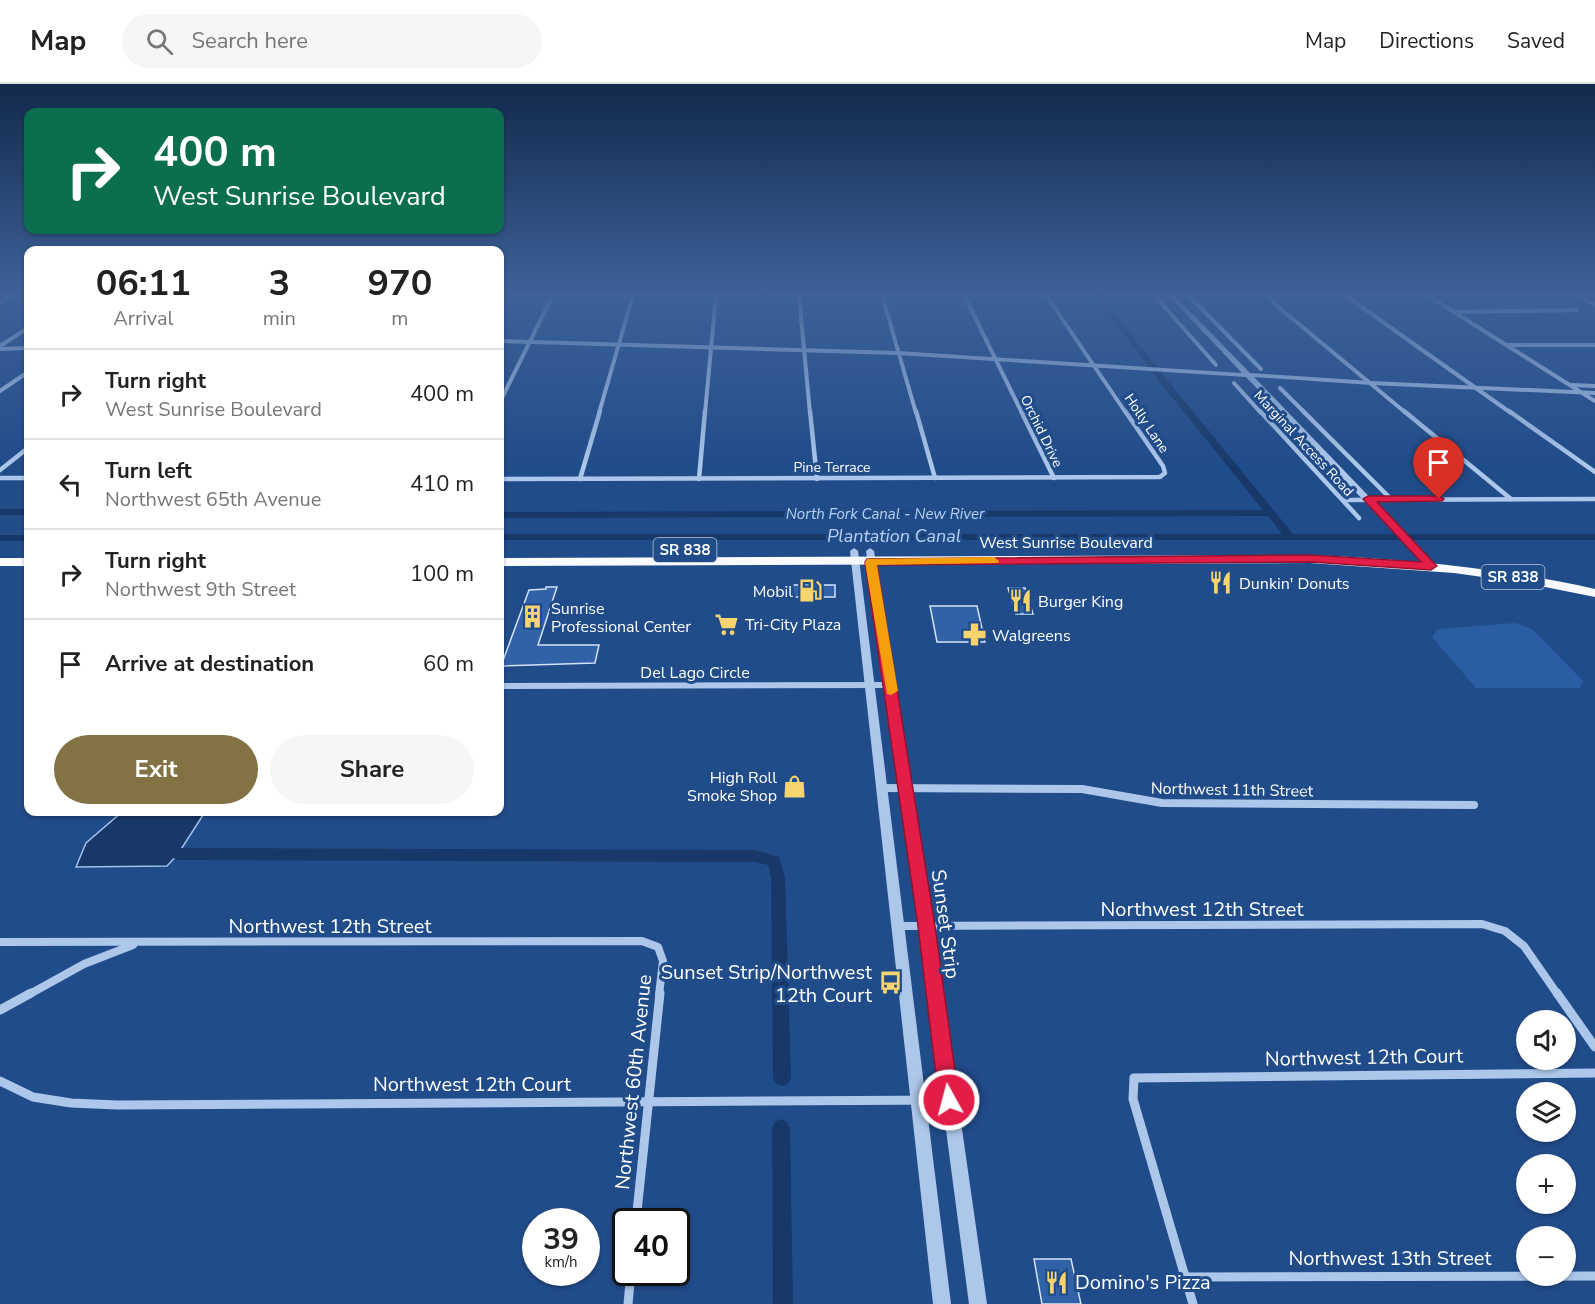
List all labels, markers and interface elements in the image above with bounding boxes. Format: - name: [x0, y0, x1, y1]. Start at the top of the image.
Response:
- search box: [122, 14, 542, 68]
- text: Map: [30, 22, 86, 60]
- icon: search: [143, 25, 176, 58]
- text: Search here: [191, 26, 308, 56]
- text: Map: [1305, 27, 1346, 55]
- text: Directions: [1379, 27, 1474, 55]
- text: Saved: [1507, 27, 1565, 55]
- text: 400 m: [153, 124, 277, 181]
- icon: right: [54, 132, 132, 210]
- text: West Sunrise Boulevard: [153, 178, 446, 215]
- text: 06:11: [96, 259, 191, 308]
- text: 3: [268, 259, 290, 308]
- text: 970: [367, 259, 432, 308]
- text: Arrival: [113, 305, 173, 332]
- text: min: [263, 305, 296, 332]
- text: m: [391, 305, 408, 332]
- text: Turn right: [105, 366, 206, 396]
- icon: right: [54, 378, 87, 411]
- text: 400 m: [410, 379, 474, 409]
- street label: Marginal Access Road: [1249, 386, 1358, 501]
- street label: Holly Lane: [1120, 390, 1173, 457]
- street label: Orchid Drive: [1016, 392, 1067, 471]
- text: West Sunrise Boulevard: [105, 396, 322, 423]
- pin: [1413, 437, 1464, 499]
- icon: arrive: [1422, 446, 1455, 479]
- text: Turn left: [105, 456, 192, 486]
- street label: Pine Terrace: [793, 458, 871, 477]
- icon: left: [54, 468, 87, 501]
- text: 410 m: [410, 469, 474, 499]
- text: Northwest 65th Avenue: [105, 486, 321, 513]
- water label: North Fork Canal - New River: [786, 504, 985, 524]
- water label: Plantation Canal: [827, 524, 961, 548]
- street label: West Sunrise Boulevard: [979, 532, 1153, 554]
- road number: SR 838: [654, 538, 716, 562]
- text: Turn right: [105, 546, 206, 576]
- icon: right: [54, 558, 87, 591]
- text: 100 m: [410, 559, 474, 589]
- road number: SR 838: [1482, 565, 1544, 589]
- restaurant icon: Dunkin' Donuts: [1208, 570, 1234, 596]
- place label: Dunkin' Donuts: [1239, 573, 1350, 595]
- text: Northwest 9th Street: [105, 576, 296, 603]
- fuel station icon: Mobil: [798, 578, 824, 604]
- place label: Mobil: [753, 581, 793, 603]
- restaurant icon: Burger King: [1007, 588, 1033, 614]
- place label: Burger King: [1038, 591, 1123, 613]
- place label: Sunrise Professional Center: [551, 598, 691, 638]
- building icon: Sunrise Professional Center: [520, 604, 546, 630]
- supermarket icon: Tri-City Plaza: [714, 611, 740, 637]
- place label: Tri-City Plaza: [745, 614, 841, 636]
- pharmacy icon: Walgreens: [961, 622, 987, 648]
- place label: Walgreens: [992, 625, 1071, 647]
- icon: arrive: [54, 648, 87, 681]
- text: Arrive at destination: [105, 649, 314, 679]
- text: 60 m: [423, 649, 474, 679]
- street label: Del Lago Circle: [640, 662, 750, 684]
- button: Exit: [54, 735, 258, 804]
- button: Share: [270, 735, 474, 804]
- place label: High Roll Smoke Shop: [687, 767, 777, 807]
- shop icon: High Roll Smoke Shop: [782, 773, 808, 799]
- street label: Northwest 11th Street: [1151, 778, 1314, 802]
- street label: Sunset Strip: [924, 868, 967, 980]
- street label: Northwest 12th Street: [1101, 896, 1304, 923]
- street label: Northwest 12th Street: [229, 913, 432, 940]
- place label: Sunset Strip/Northwest 12th Court: [661, 959, 873, 1009]
- bus stop icon: Sunset Strip/Northwest 12th Court: [877, 970, 903, 996]
- street label: Northwest 60th Avenue: [609, 973, 658, 1191]
- map controls: [1516, 1010, 1576, 1286]
- button: sound: [1516, 1010, 1576, 1070]
- street label: Northwest 12th Court: [1265, 1042, 1464, 1073]
- position arrow: [917, 1068, 981, 1132]
- street label: Northwest 12th Court: [373, 1071, 572, 1098]
- button: layers: [1516, 1082, 1576, 1142]
- button: +: [1516, 1154, 1576, 1214]
- speed limit sign: 40: [612, 1208, 690, 1286]
- text: 39: [543, 1219, 579, 1260]
- button: −: [1516, 1226, 1576, 1286]
- street label: Northwest 13th Street: [1289, 1245, 1492, 1272]
- text: km/h: [544, 1252, 578, 1272]
- restaurant icon: Domino's Pizza: [1044, 1269, 1070, 1295]
- place label: Domino's Pizza: [1075, 1269, 1211, 1296]

